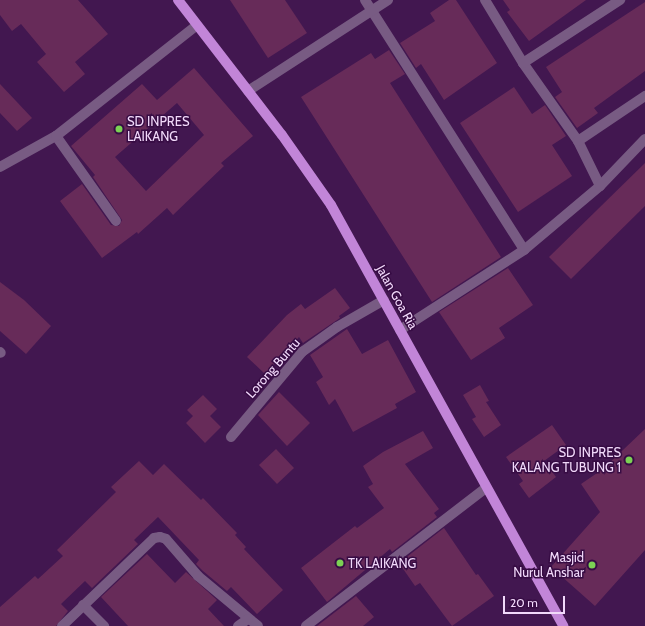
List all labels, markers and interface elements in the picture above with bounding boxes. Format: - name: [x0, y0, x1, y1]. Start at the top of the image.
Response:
- place label: SD INPRES LAIKANG: [127, 114, 190, 145]
- marker: SD INPRES LAIKANG: [114, 124, 124, 134]
- street label: Jalan Goa Ria: [373, 262, 421, 332]
- street label: Lorong Buntu: [243, 335, 303, 401]
- place label: SD INPRES KALANG TUBUNG 1: [512, 445, 621, 476]
- marker: SD INPRES KALANG TUBUNG 1: [624, 455, 634, 465]
- place label: Masjid Nurul Anshar: [513, 550, 584, 581]
- place label: TK LAIKANG: [348, 555, 416, 571]
- marker: TK LAIKANG: [335, 558, 345, 568]
- marker: Masjid Nurul Anshar: [587, 560, 597, 570]
- scale bar: [505, 588, 567, 614]
- text: 20 m: [510, 595, 538, 610]

